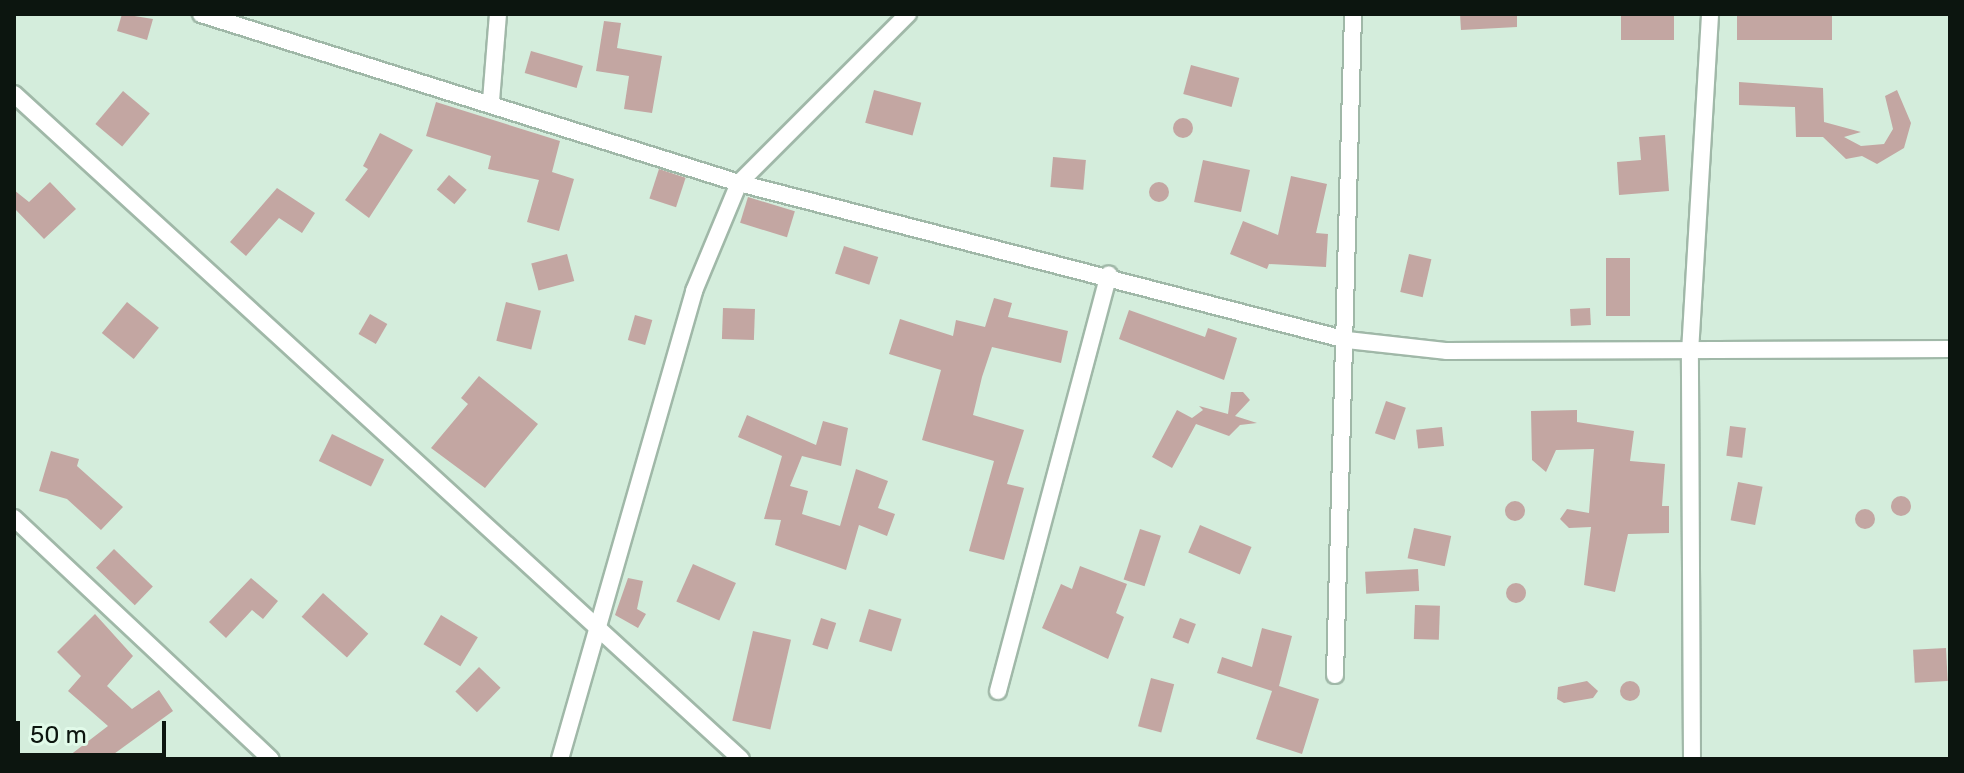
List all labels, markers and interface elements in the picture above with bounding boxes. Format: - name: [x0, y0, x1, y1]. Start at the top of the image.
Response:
- scale bar: [20, 705, 170, 755]
- text: 50 m: [30, 721, 87, 749]

